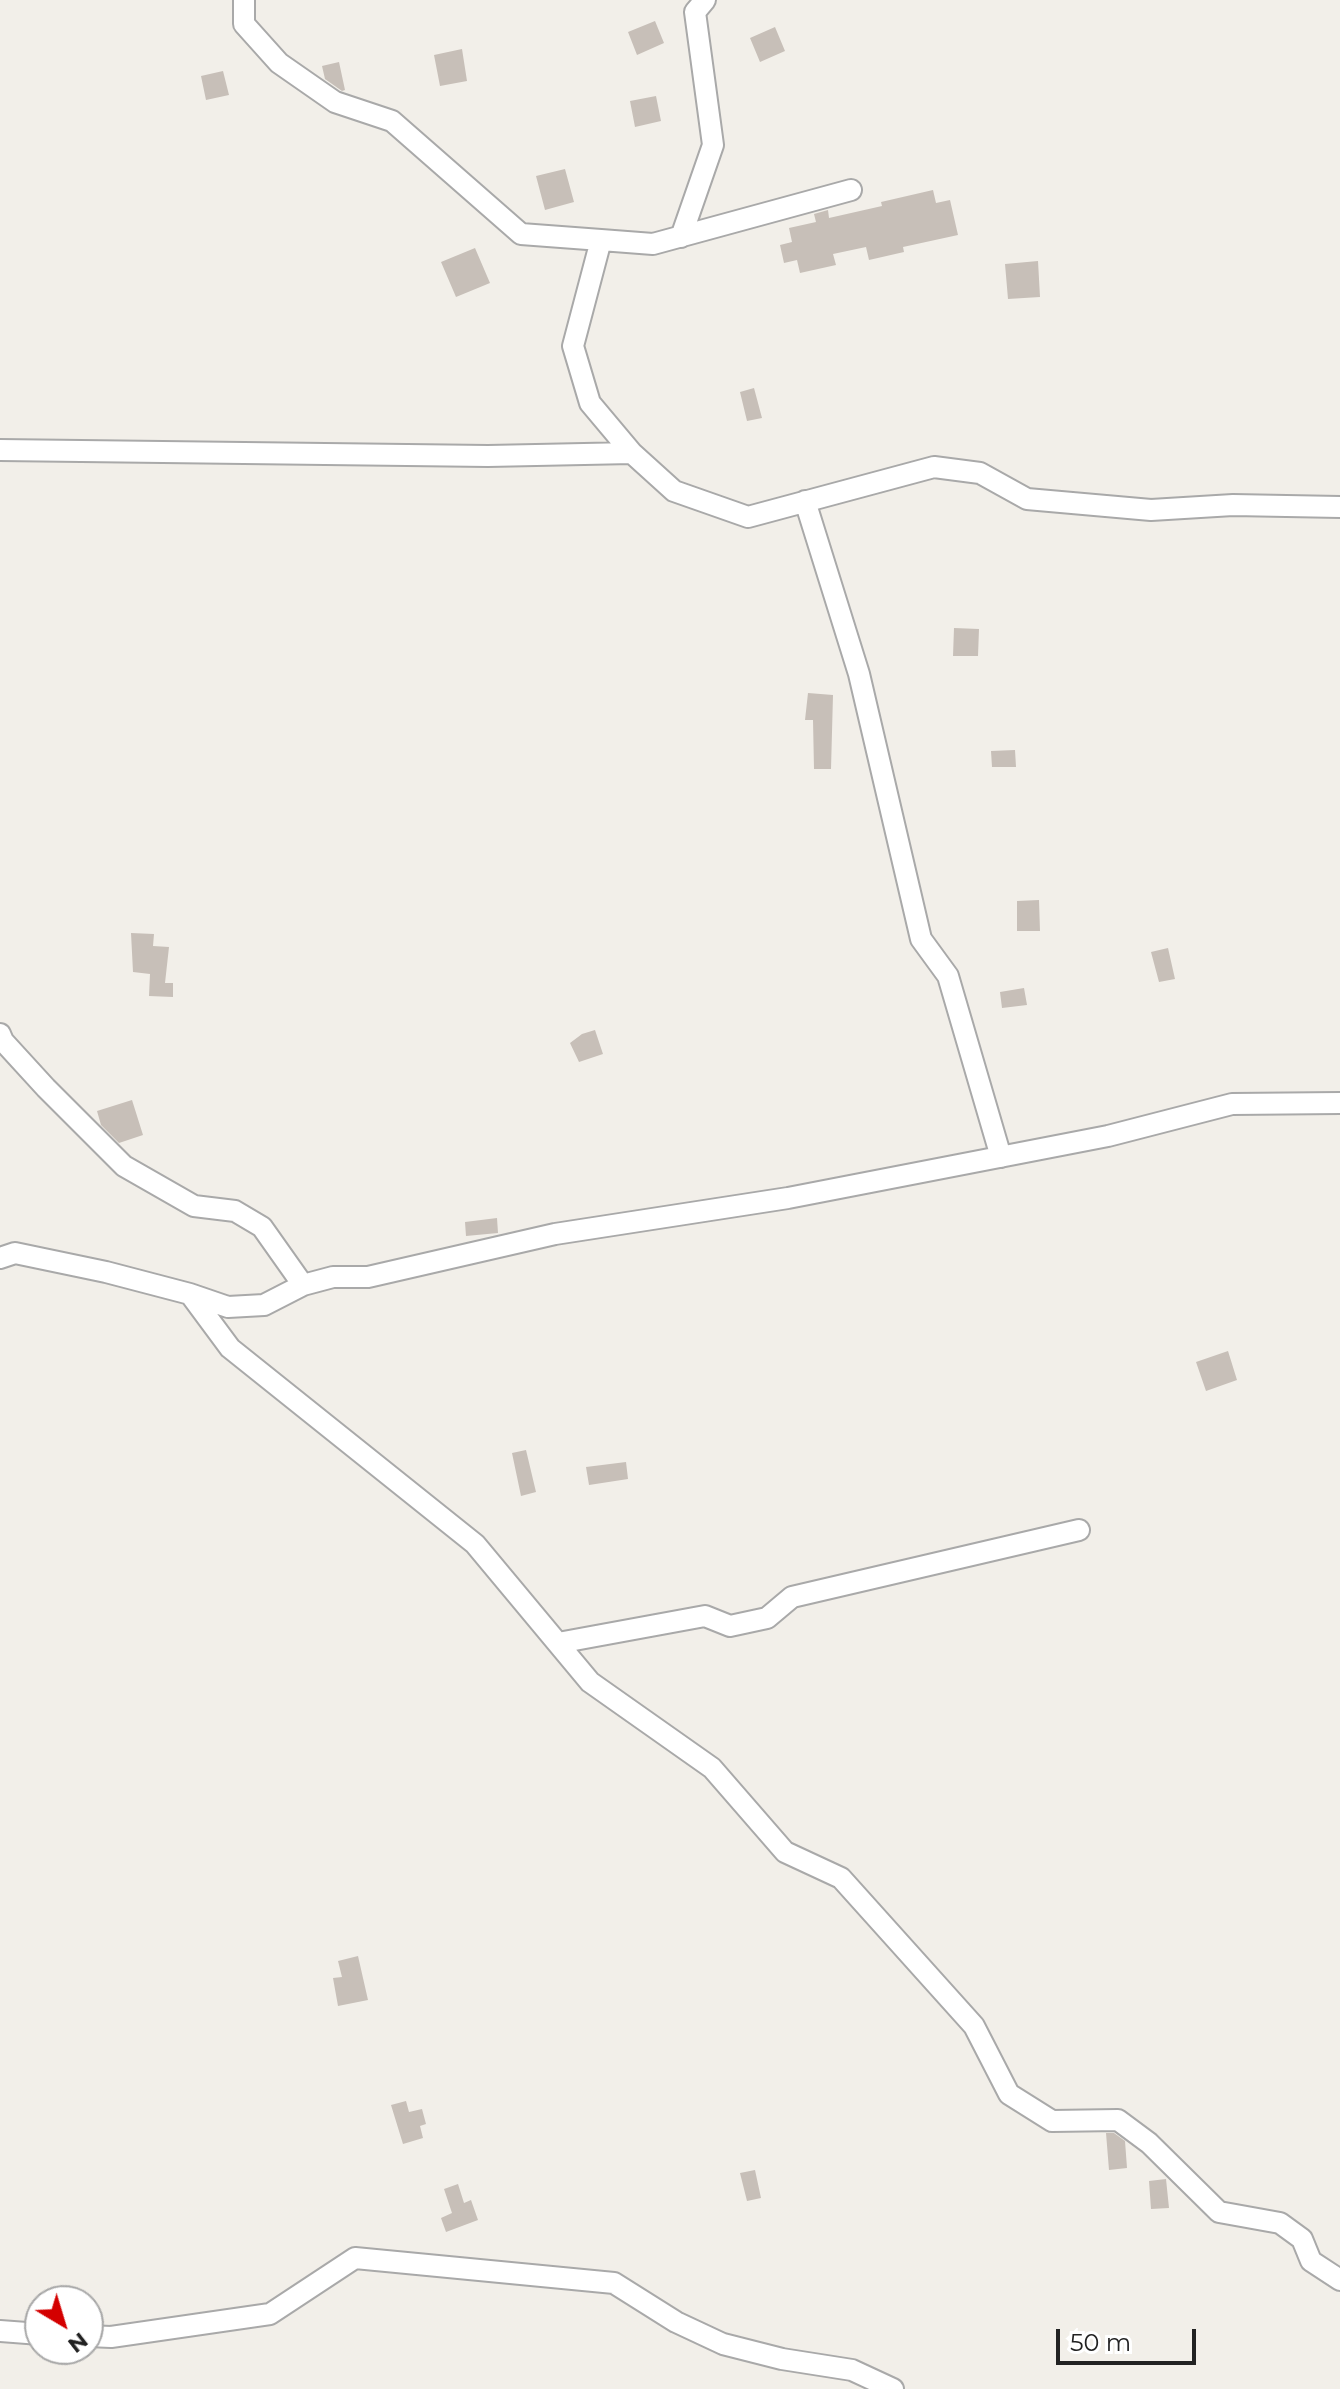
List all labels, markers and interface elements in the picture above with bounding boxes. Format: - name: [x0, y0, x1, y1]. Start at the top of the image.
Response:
- north arrow: [24, 2285, 104, 2365]
- scale bar: [1060, 2313, 1200, 2363]
- text: N: [63, 2327, 93, 2359]
- text: 50 m: [1070, 2328, 1131, 2357]

